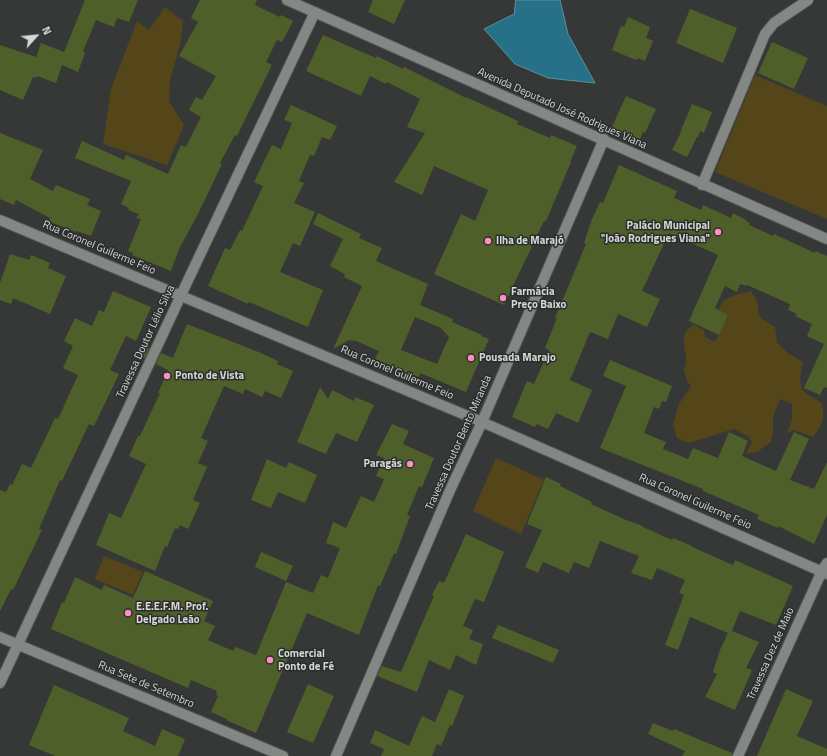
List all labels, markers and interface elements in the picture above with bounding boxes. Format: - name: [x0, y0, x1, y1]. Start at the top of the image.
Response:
- north arrow: [16, 16, 56, 56]
- text: N: [38, 24, 56, 38]
- street label: Avenida Deputado José Rodrigues Viana: [475, 66, 649, 152]
- street label: Rua Coronel Guilerme Feio: [40, 218, 158, 278]
- place label: Palácio Municipal "João Rodrigues Viana": [601, 219, 710, 245]
- marker: Palácio Municipal "João Rodrigues Viana": [713, 227, 723, 237]
- place label: Ilha de Marajó: [496, 234, 564, 248]
- marker: Ilha de Marajó: [483, 236, 493, 246]
- street label: Travessa Doutor Lélio Silva: [114, 283, 178, 401]
- place label: Farmácia Preço Baixo: [511, 285, 566, 311]
- marker: Farmácia Preço Baixo: [498, 293, 508, 303]
- street label: Rua Coronel Guilerme Feio: [338, 343, 456, 403]
- place label: Pousada Marajo: [479, 351, 556, 365]
- marker: Pousada Marajo: [466, 353, 476, 363]
- place label: Ponto de Vista: [175, 369, 244, 383]
- marker: Ponto de Vista: [162, 371, 172, 381]
- street label: Travessa Doutor Bento Miranda: [423, 374, 495, 512]
- place label: Paragás: [364, 457, 402, 471]
- marker: Paragás: [405, 459, 415, 469]
- street label: Rua Coronel Guilerme Feio: [637, 471, 753, 533]
- place label: E.E.E.F.M. Prof. Delgado Leão: [136, 600, 208, 626]
- street label: Travessa Dez de Maio: [745, 606, 797, 702]
- marker: E.E.E.F.M. Prof. Delgado Leão: [123, 608, 133, 618]
- place label: Comercial Ponto de Fé: [278, 647, 334, 673]
- marker: Comercial Ponto de Fé: [265, 655, 275, 665]
- street label: Rua Sete de Setembro: [96, 659, 196, 711]

